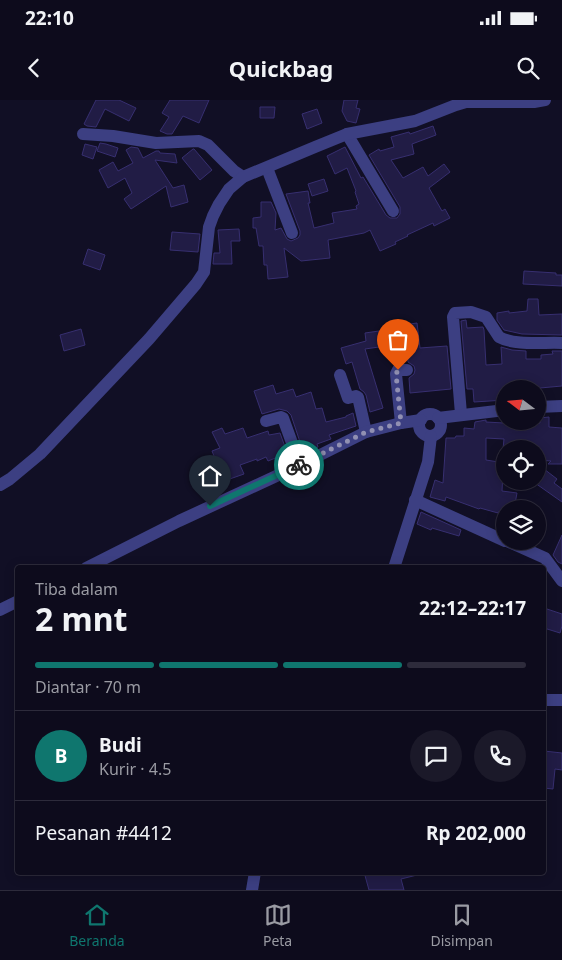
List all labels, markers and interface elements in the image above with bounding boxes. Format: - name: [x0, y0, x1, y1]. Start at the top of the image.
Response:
- text: 22:10: [25, 5, 74, 31]
- text: Quickbag: [229, 53, 333, 83]
- icon: back: [20, 54, 48, 82]
- icon: search: [514, 54, 542, 82]
- pin: [377, 319, 419, 370]
- icon: bag: [384, 326, 412, 354]
- north arrow: [496, 380, 546, 430]
- map controls: [496, 380, 546, 550]
- courier: [274, 440, 324, 490]
- button: locate: [496, 440, 546, 490]
- icon: bike: [285, 451, 313, 479]
- pin: [189, 455, 231, 506]
- icon: home: [196, 462, 224, 490]
- button: layers: [496, 500, 546, 550]
- text: Tiba dalam: [35, 578, 118, 600]
- text: 22:12–22:17: [419, 595, 526, 621]
- text: 2 mnt: [35, 597, 128, 640]
- text: Diantar · 70 m: [35, 676, 141, 698]
- button: chat: [410, 730, 462, 782]
- button: phone: [474, 730, 526, 782]
- text: Budi: [99, 732, 142, 758]
- text: B: [55, 743, 67, 769]
- text: Kurir · 4.5: [99, 758, 171, 780]
- text: Pesanan #4412: [35, 820, 172, 846]
- text: Rp 202,000: [426, 820, 526, 846]
- tab: Beranda: [69, 901, 125, 950]
- tab: Peta: [263, 901, 292, 950]
- tab: Disimpan: [430, 901, 493, 950]

